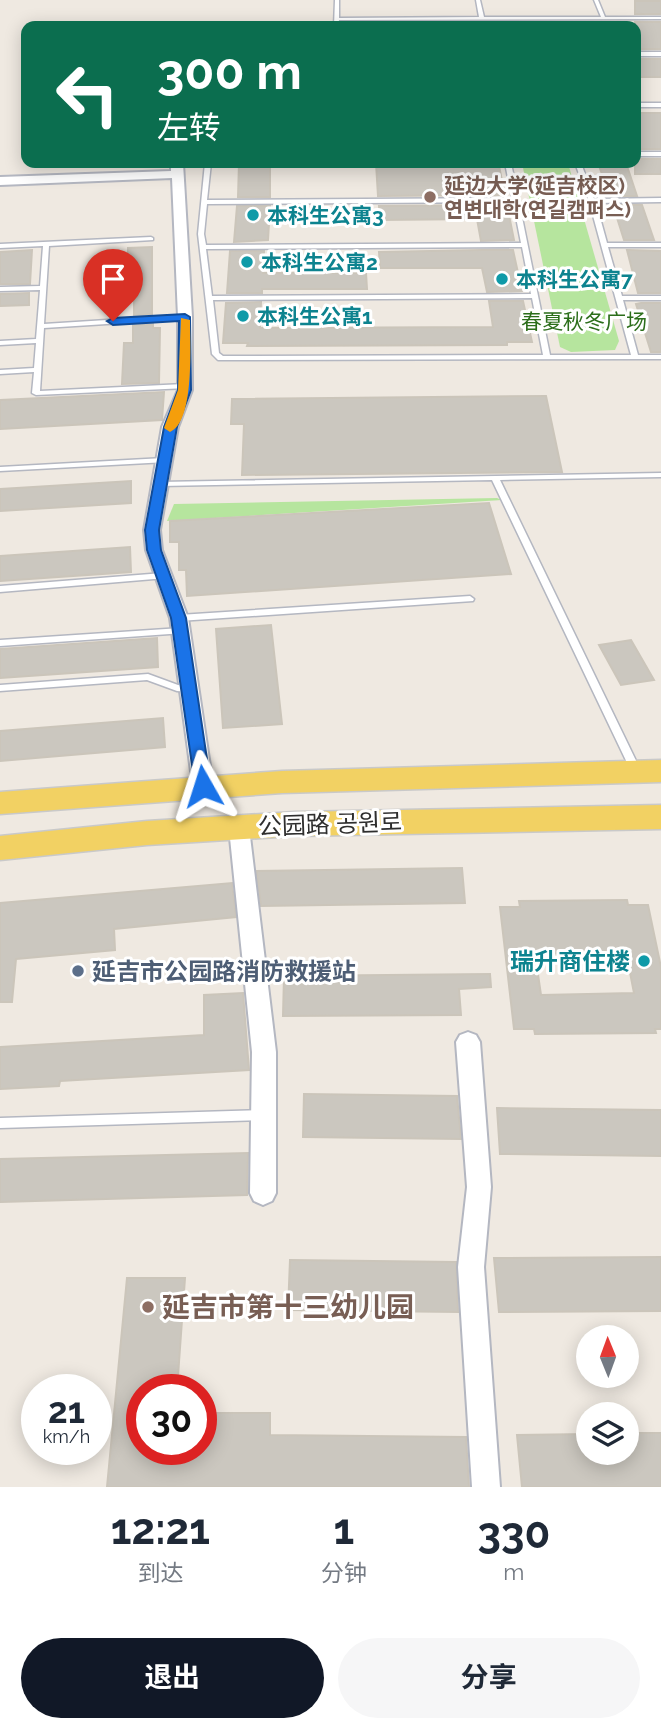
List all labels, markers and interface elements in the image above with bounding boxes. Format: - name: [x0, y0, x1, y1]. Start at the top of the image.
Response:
- text: 300 m: [157, 43, 302, 100]
- icon: left: [42, 49, 133, 140]
- text: 左转: [157, 109, 221, 146]
- place label: 延边大学(延吉校区) 연변대학(연길캠퍼스): [444, 173, 631, 222]
- marker: 延边大学(延吉校区) 연변대학(연길캠퍼스): [422, 189, 438, 205]
- place label: 本科生公寓3: [267, 203, 384, 228]
- marker: 本科生公寓3: [245, 207, 261, 223]
- pin: [83, 249, 143, 321]
- place label: 本科生公寓2: [261, 250, 378, 275]
- marker: 本科生公寓2: [239, 254, 255, 270]
- icon: arrive: [94, 260, 132, 298]
- place label: 本科生公寓7: [516, 267, 633, 292]
- marker: 本科生公寓7: [494, 271, 510, 287]
- place label: 本科生公寓1: [257, 304, 372, 329]
- marker: 本科生公寓1: [235, 308, 251, 324]
- park label: 春夏秋冬广场: [521, 309, 647, 334]
- position arrow: [166, 749, 240, 823]
- street label: 公园路 공원로: [257, 807, 403, 841]
- place label: 瑞升商住楼: [510, 947, 630, 976]
- marker: 瑞升商住楼: [636, 953, 652, 969]
- place label: 延吉市公园路消防救援站: [92, 957, 356, 986]
- marker: 延吉市公园路消防救援站: [70, 963, 86, 979]
- place label: 延吉市第十三幼儿园: [162, 1291, 414, 1324]
- marker: 延吉市第十三幼儿园: [140, 1299, 156, 1315]
- north arrow: [576, 1325, 639, 1388]
- map controls: [576, 1325, 639, 1465]
- speed limit sign: 30: [126, 1374, 217, 1465]
- text: 21: [48, 1390, 85, 1431]
- button: layers: [576, 1402, 639, 1465]
- text: km/h: [43, 1426, 90, 1447]
- text: 12:21: [111, 1505, 210, 1554]
- text: 1: [333, 1505, 354, 1554]
- text: 330: [478, 1509, 550, 1558]
- text: m: [503, 1558, 524, 1585]
- text: 到达: [137, 1559, 183, 1586]
- text: 分钟: [321, 1559, 367, 1586]
- button: 退出: [21, 1638, 324, 1718]
- button: 分享: [338, 1638, 640, 1718]

